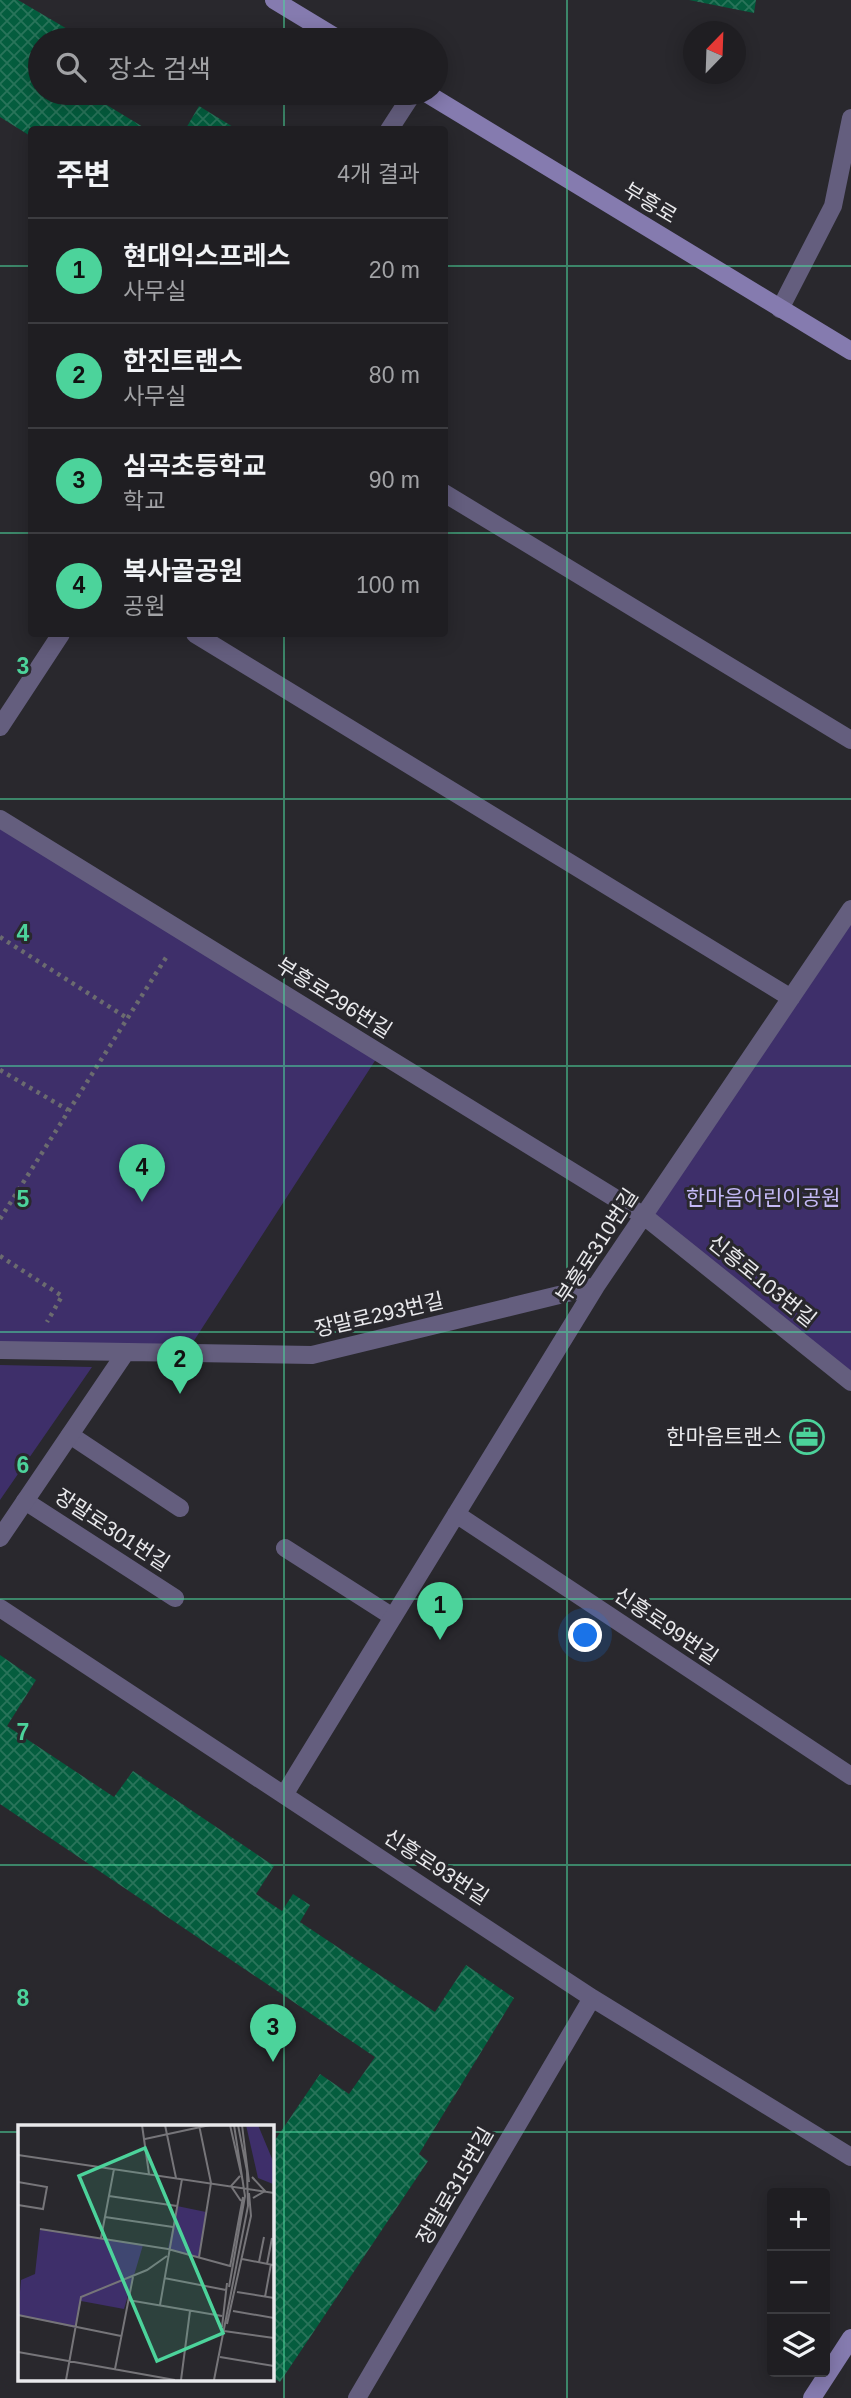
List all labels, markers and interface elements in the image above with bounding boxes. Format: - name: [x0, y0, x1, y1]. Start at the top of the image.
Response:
- north arrow: [683, 21, 746, 84]
- search box: [28, 28, 448, 105]
- icon: search: [52, 48, 90, 86]
- text: 장소 검색: [108, 54, 211, 84]
- text: 주변: [56, 158, 111, 191]
- text: 4개 결과: [337, 161, 420, 187]
- street label: 부흥로: [619, 178, 681, 227]
- text: 현대익스프레스: [123, 241, 290, 271]
- text: 1: [73, 257, 85, 283]
- text: 20 m: [369, 257, 420, 283]
- text: 사무실: [123, 278, 186, 304]
- text: 한진트랜스: [123, 346, 243, 376]
- text: 2: [73, 362, 85, 388]
- text: 80 m: [369, 362, 420, 388]
- text: 사무실: [123, 383, 186, 409]
- text: 심곡초등학교: [123, 451, 267, 481]
- text: 3: [73, 467, 85, 493]
- text: 90 m: [369, 467, 420, 493]
- text: 학교: [123, 488, 165, 514]
- text: 복사골공원: [123, 556, 243, 586]
- text: 4: [73, 572, 85, 598]
- text: 100 m: [356, 572, 420, 598]
- text: 공원: [123, 593, 165, 619]
- text: 3: [17, 653, 29, 679]
- text: 4: [17, 920, 30, 946]
- street label: 부흥로296번길: [272, 953, 396, 1042]
- pin: 4: [119, 1144, 165, 1202]
- street label: 부흥로310번길: [551, 1184, 642, 1307]
- text: 5: [17, 1186, 30, 1212]
- park label: 한마음어린이공원: [686, 1186, 840, 1209]
- street label: 신흥로103번길: [704, 1230, 821, 1331]
- street label: 장말로293번길: [312, 1289, 446, 1341]
- pin: 2: [157, 1336, 203, 1394]
- office icon: 한마음트랜스: [788, 1418, 826, 1456]
- place label: 한마음트랜스: [666, 1425, 782, 1448]
- text: 6: [17, 1452, 29, 1478]
- street label: 장말로301번길: [51, 1484, 174, 1575]
- pin: 1: [417, 1582, 463, 1640]
- street label: 신흥로99번길: [610, 1583, 722, 1669]
- your location: [568, 1618, 602, 1652]
- text: 7: [17, 1719, 29, 1745]
- street label: 신흥로93번길: [380, 1824, 493, 1909]
- text: 8: [17, 1985, 30, 2011]
- pin: 3: [250, 2004, 296, 2062]
- street label: 장말로315번길: [412, 2123, 497, 2249]
- inset map: [18, 2125, 273, 2380]
- map controls: [767, 2188, 830, 2377]
- button: +: [767, 2188, 830, 2251]
- button: −: [767, 2251, 830, 2314]
- button: layers: [767, 2314, 830, 2377]

